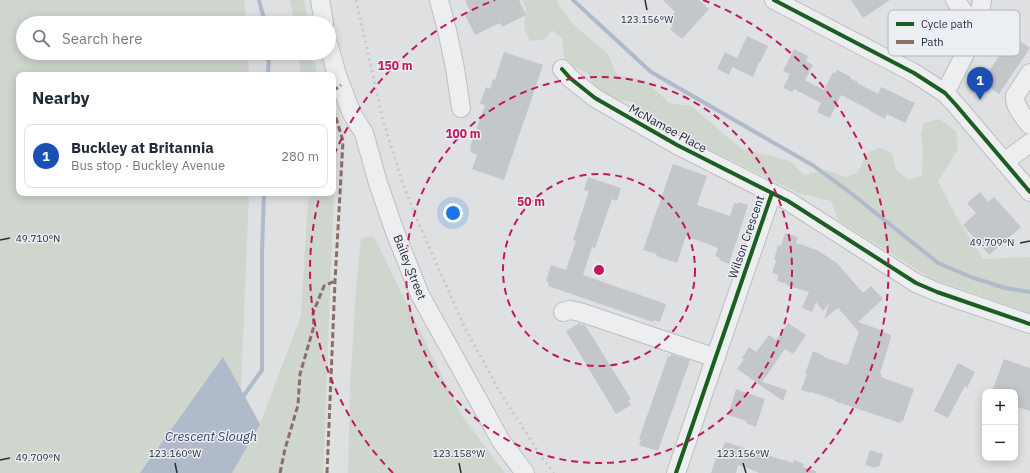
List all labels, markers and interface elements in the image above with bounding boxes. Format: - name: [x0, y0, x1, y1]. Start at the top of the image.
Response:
- legend: [888, 10, 1020, 56]
- text: 123.156°W: [621, 13, 673, 26]
- search box: [16, 16, 336, 60]
- text: Cycle path: [921, 17, 973, 31]
- icon: search: [30, 27, 52, 49]
- text: Search here: [62, 29, 142, 48]
- text: Path: [921, 35, 944, 49]
- text: 150 m: [377, 58, 413, 73]
- pin: 1: [967, 67, 993, 100]
- text: Nearby: [32, 87, 90, 109]
- street label: McNamee Place: [626, 100, 710, 156]
- text: 100 m: [445, 126, 481, 141]
- text: Buckley at Britannia: [71, 138, 214, 157]
- text: 1: [42, 148, 50, 165]
- text: 280 m: [281, 148, 319, 165]
- text: Bus stop · Buckley Avenue: [71, 157, 225, 174]
- street label: Wilson Crescent: [725, 193, 767, 281]
- text: 50 m: [517, 194, 545, 209]
- your location: [443, 203, 463, 223]
- text: 49.710°N: [16, 232, 60, 245]
- street label: Bailey Street: [390, 232, 430, 302]
- text: 49.709°N: [970, 236, 1014, 249]
- centre of rings: [592, 263, 606, 277]
- map controls: [982, 389, 1018, 461]
- button: +: [982, 389, 1018, 425]
- button: −: [982, 425, 1018, 461]
- water label: Crescent Slough: [165, 428, 257, 445]
- text: 123.160°W: [149, 447, 201, 460]
- text: 123.158°W: [433, 447, 485, 460]
- text: 123.156°W: [717, 447, 769, 460]
- text: 49.709°N: [16, 451, 60, 464]

